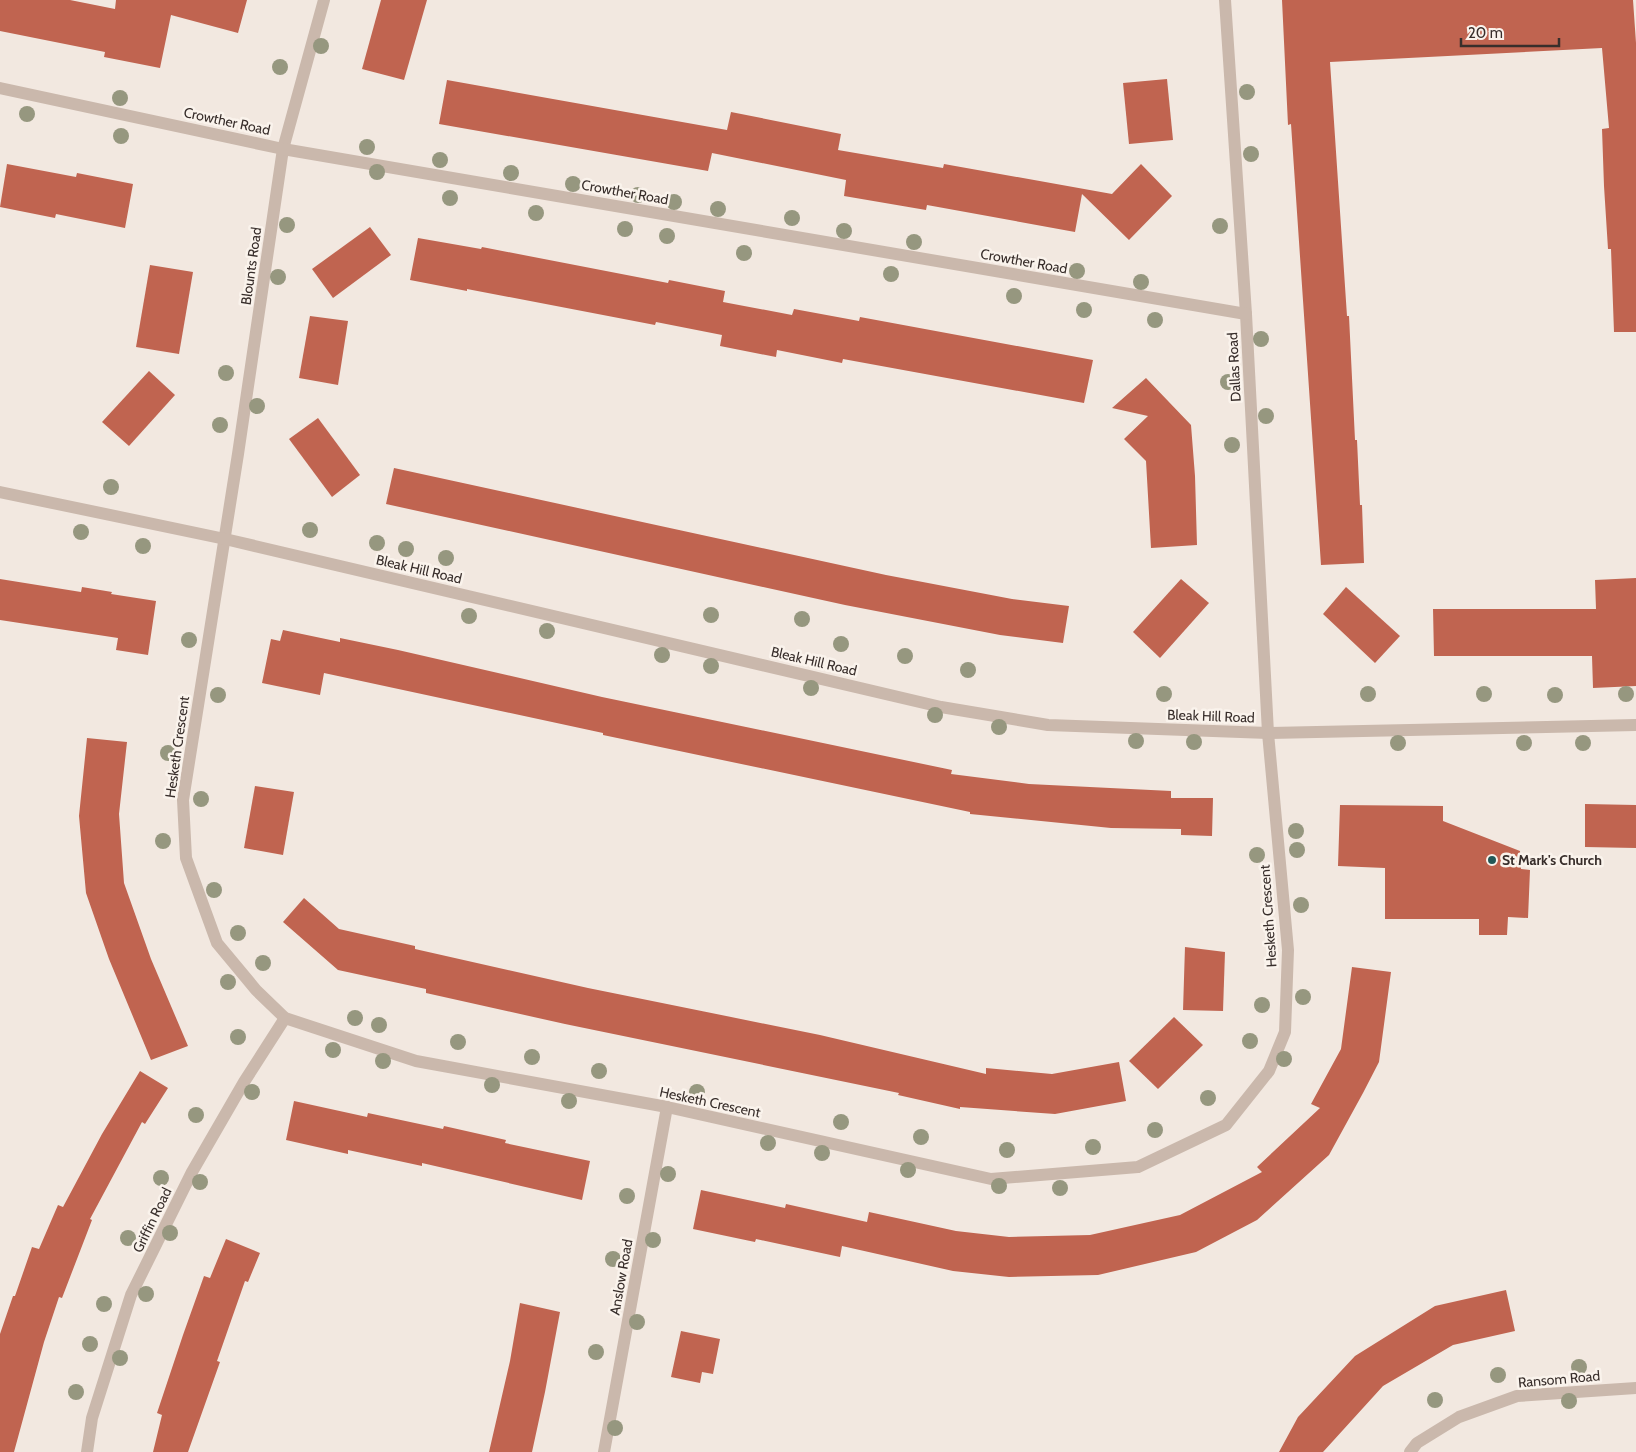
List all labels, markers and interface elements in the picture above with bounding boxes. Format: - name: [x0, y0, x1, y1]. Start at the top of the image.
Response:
- scale bar: [1461, 15, 1558, 47]
- text: 20 m: [1468, 24, 1503, 42]
- street label: Crowther Road: [182, 103, 272, 139]
- street label: Crowther Road: [580, 175, 670, 209]
- street label: Blounts Road: [237, 226, 265, 306]
- street label: Crowther Road: [979, 244, 1069, 278]
- street label: Dallas Road: [1223, 332, 1245, 402]
- street label: Bleak Hill Road: [374, 550, 464, 588]
- street label: Bleak Hill Road: [769, 642, 859, 680]
- street label: Hesketh Crescent: [161, 695, 193, 799]
- street label: Bleak Hill Road: [1167, 705, 1255, 727]
- place label: St Mark's Church: [1502, 851, 1602, 869]
- marker: St Mark's Church: [1486, 854, 1498, 866]
- street label: Hesketh Crescent: [1255, 864, 1281, 968]
- street label: Hesketh Crescent: [658, 1083, 762, 1122]
- street label: Griffin Road: [129, 1184, 175, 1256]
- street label: Anslow Road: [605, 1238, 637, 1316]
- street label: Ransom Road: [1517, 1366, 1601, 1392]

